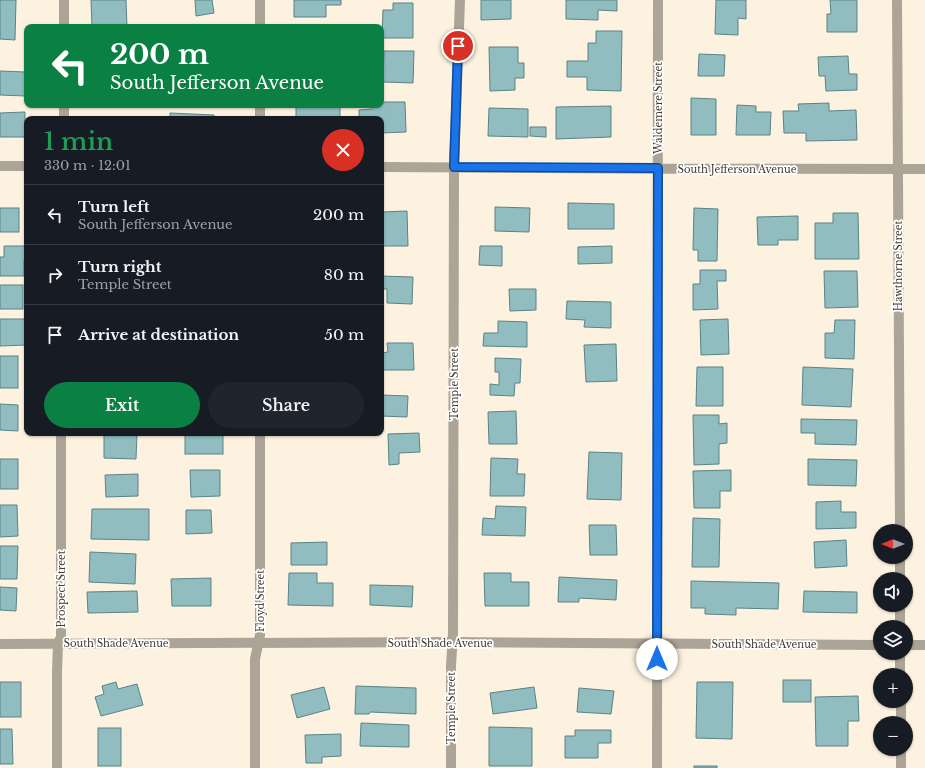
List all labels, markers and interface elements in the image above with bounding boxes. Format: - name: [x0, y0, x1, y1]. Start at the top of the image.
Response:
- pin: [441, 29, 475, 63]
- icon: arrive: [447, 35, 469, 57]
- text: 200 m: [110, 37, 209, 72]
- icon: left: [44, 40, 96, 92]
- street label: Waldemere Street: [652, 62, 665, 155]
- text: South Jefferson Avenue: [110, 72, 324, 94]
- text: 1 min: [44, 127, 113, 156]
- button: close: [322, 129, 364, 171]
- text: 330 m · 12:01: [44, 157, 131, 174]
- street label: South Jefferson Avenue: [678, 163, 797, 176]
- text: Turn left: [78, 197, 149, 216]
- icon: left: [44, 204, 66, 226]
- text: 200 m: [313, 205, 364, 224]
- text: South Jefferson Avenue: [78, 216, 233, 233]
- street label: Hawthorne Street: [892, 220, 905, 311]
- text: Turn right: [78, 257, 161, 276]
- icon: right: [44, 264, 66, 286]
- text: 80 m: [324, 265, 364, 284]
- text: Temple Street: [78, 276, 172, 293]
- icon: arrive: [44, 324, 66, 346]
- text: Arrive at destination: [78, 325, 239, 344]
- text: 50 m: [324, 325, 364, 344]
- street label: Temple Street: [448, 348, 461, 420]
- button: Exit: [44, 382, 200, 428]
- button: Share: [208, 382, 364, 428]
- north arrow: [873, 524, 913, 564]
- map controls: [873, 524, 913, 756]
- street label: Prospect Street: [55, 550, 68, 628]
- street label: Floyd Street: [254, 570, 267, 632]
- button: sound: [873, 572, 913, 612]
- button: layers: [873, 620, 913, 660]
- street label: South Shade Avenue: [63, 637, 169, 650]
- street label: South Shade Avenue: [387, 637, 493, 650]
- position arrow: [636, 638, 678, 680]
- street label: South Shade Avenue: [711, 638, 817, 651]
- button: +: [873, 668, 913, 708]
- street label: Temple Street: [445, 672, 458, 744]
- button: −: [873, 716, 913, 756]

